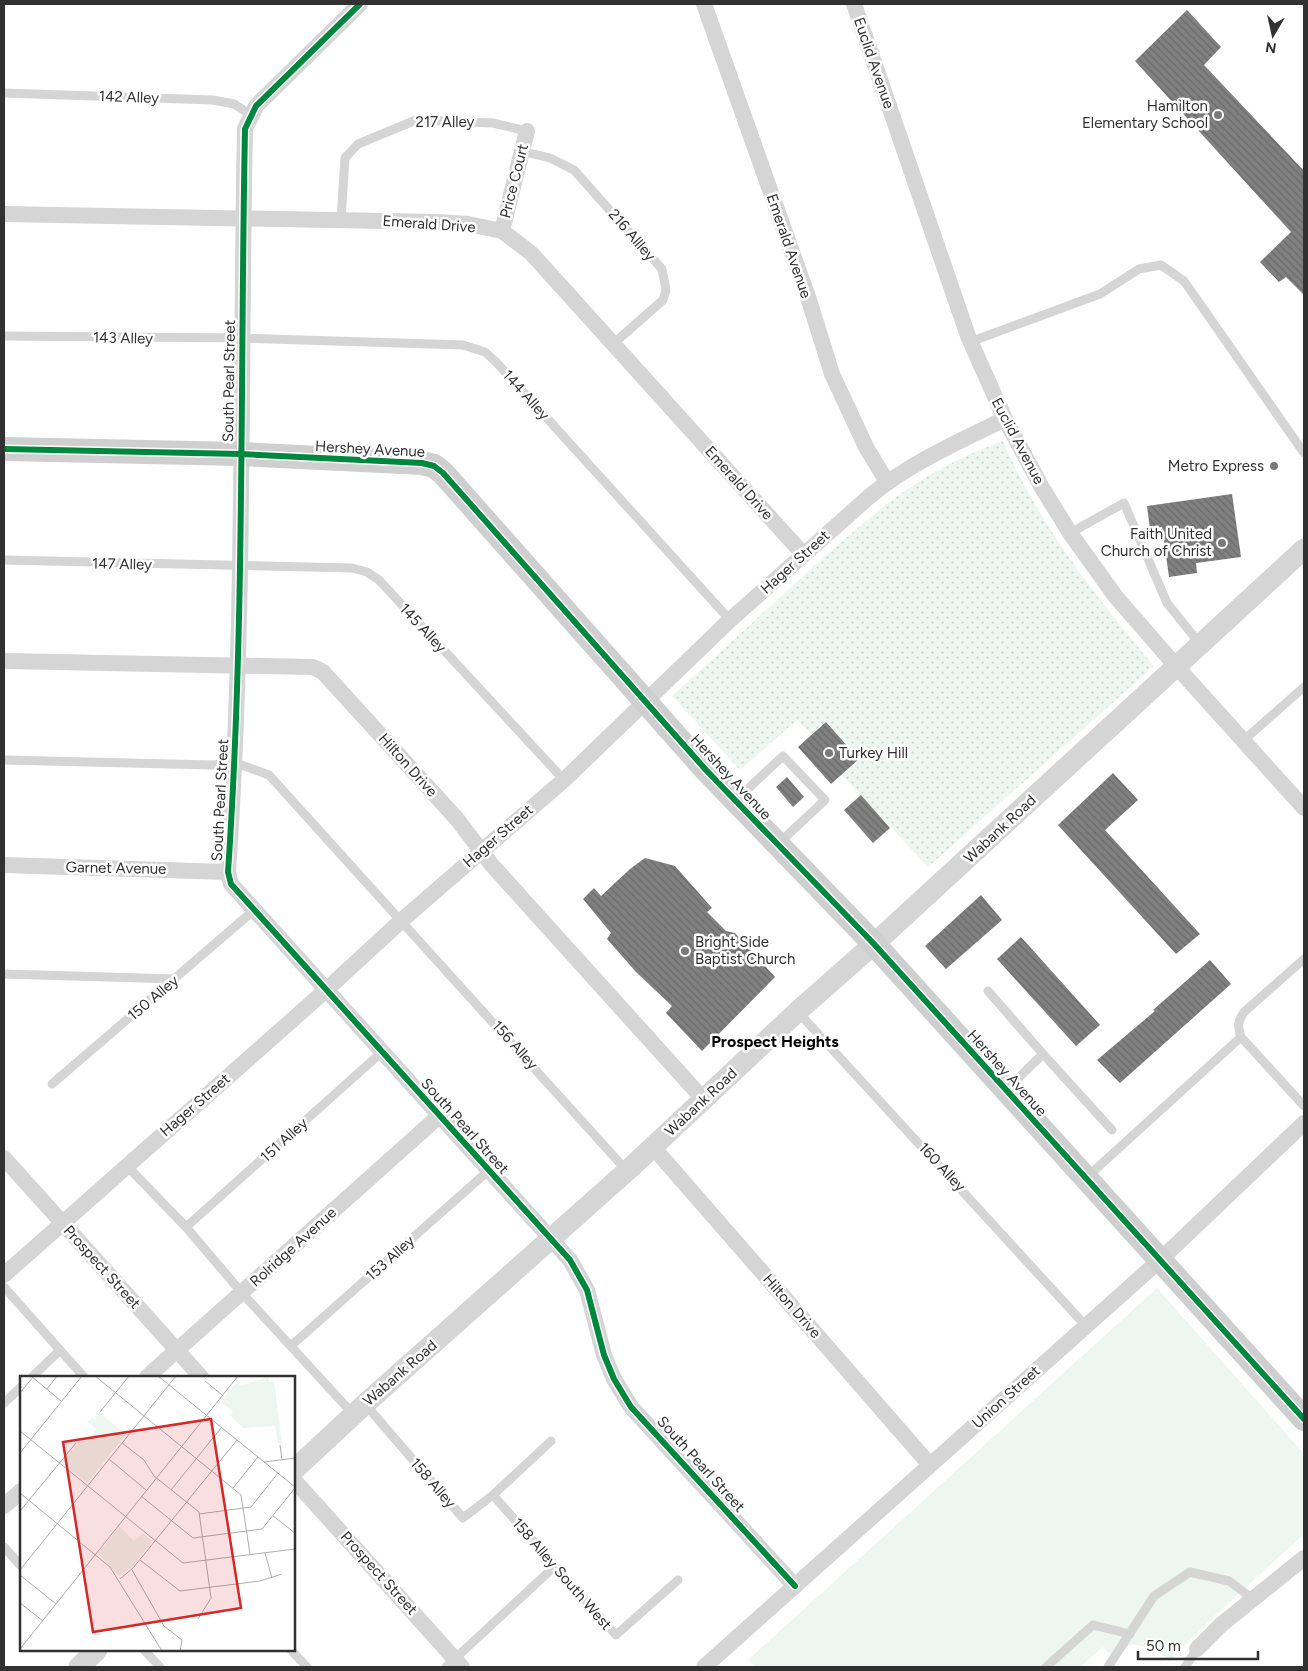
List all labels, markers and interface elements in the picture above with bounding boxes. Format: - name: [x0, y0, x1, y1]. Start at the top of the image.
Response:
- north arrow: [1248, 10, 1298, 60]
- street label: Euclid Avenue: [850, 15, 898, 111]
- text: N: [1264, 38, 1278, 57]
- street label: 142 Alley: [99, 87, 160, 107]
- place label: Hamilton Elementary School: [1082, 97, 1208, 132]
- marker: Hamilton Elementary School: [1212, 109, 1224, 121]
- street label: 217 Alley: [416, 113, 475, 131]
- street label: Price Court: [496, 142, 532, 220]
- street label: Emerald Avenue: [763, 192, 815, 300]
- street label: 216 Allley: [605, 205, 659, 265]
- street label: Emerald Drive: [382, 212, 476, 236]
- street label: South Pearl Street: [219, 319, 239, 442]
- street label: 143 Alley: [93, 328, 153, 348]
- street label: 144 Alley: [499, 366, 553, 424]
- street label: Euclid Avenue: [988, 395, 1048, 487]
- street label: Hershey Avenue: [315, 437, 425, 461]
- street label: Emerald Drive: [701, 442, 777, 524]
- place label: Metro Express: [1168, 457, 1264, 475]
- marker: Metro Express: [1268, 460, 1280, 472]
- place label: Faith United Church of Christ: [1101, 525, 1212, 560]
- street label: Hager Street: [757, 526, 833, 598]
- marker: Faith United Church of Christ: [1216, 537, 1228, 549]
- street label: 147 Alley: [92, 554, 152, 574]
- street label: 145 Alley: [396, 600, 450, 656]
- street label: Hilton Drive: [375, 730, 441, 800]
- street label: Hershey Avenue: [687, 731, 775, 823]
- street label: South Pearl Street: [208, 738, 232, 862]
- place label: Turkey Hill: [839, 744, 908, 762]
- marker: Turkey Hill: [823, 747, 835, 759]
- street label: Wabank Road: [960, 791, 1040, 867]
- street label: Hager Street: [459, 801, 537, 871]
- street label: Garnet Avenue: [65, 858, 167, 878]
- place label: Bright Side Baptist Church: [695, 933, 795, 968]
- marker: Bright Side Baptist Church: [679, 945, 691, 957]
- street label: 150 Alley: [124, 972, 182, 1024]
- street label: 156 Alley: [488, 1017, 542, 1073]
- street label: Hershey Avenue: [963, 1026, 1051, 1120]
- district label: Prospect Heights: [711, 1032, 839, 1051]
- street label: Wabank Road: [661, 1064, 741, 1140]
- street label: Hager Street: [156, 1070, 234, 1140]
- street label: South Pearl Street: [417, 1074, 513, 1178]
- street label: 151 Alley: [257, 1114, 311, 1166]
- street label: 160 Alley: [915, 1139, 969, 1195]
- street label: Rolridge Avenue: [246, 1203, 340, 1291]
- street label: Prospect Street: [60, 1222, 144, 1313]
- street label: 153 Alley: [362, 1231, 418, 1285]
- street label: Hilton Drive: [759, 1270, 825, 1342]
- street label: Wabank Road: [359, 1336, 441, 1410]
- street label: Union Street: [968, 1362, 1044, 1432]
- inset map: [20, 1376, 295, 1651]
- street label: South Pearl Street: [653, 1412, 749, 1516]
- street label: 158 Alley: [406, 1454, 460, 1512]
- street label: 158 Alley South West: [508, 1514, 616, 1634]
- street label: Prospect Street: [337, 1528, 421, 1619]
- scale bar: [1138, 1628, 1258, 1660]
- text: 50 m: [1146, 1637, 1181, 1655]

